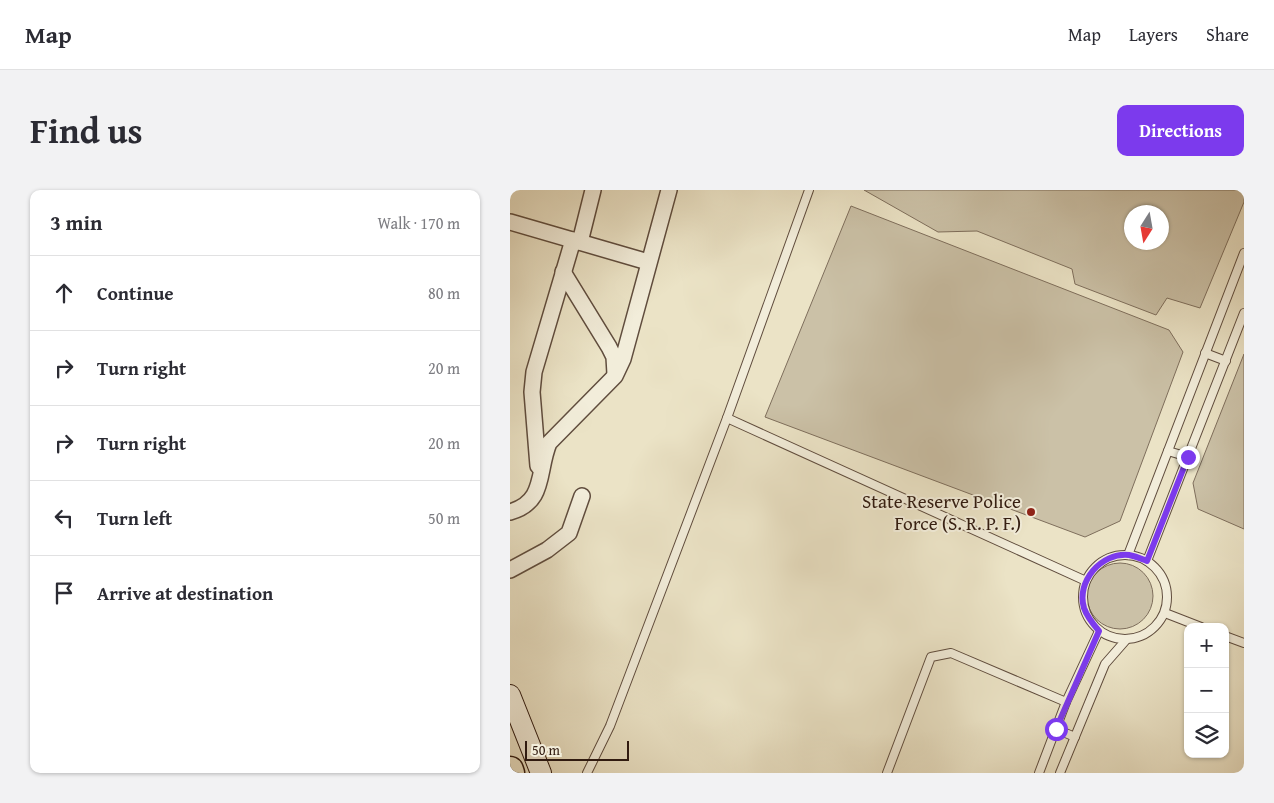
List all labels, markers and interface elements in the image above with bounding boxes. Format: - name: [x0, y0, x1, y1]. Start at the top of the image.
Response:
- text: Map: [25, 17, 72, 52]
- text: Map: [1068, 21, 1101, 48]
- text: Layers: [1129, 21, 1178, 48]
- text: Share: [1206, 21, 1249, 48]
- text: Find us: [30, 105, 143, 156]
- button: Directions: [1117, 105, 1244, 156]
- north arrow: [1124, 205, 1169, 250]
- text: 3 min: [50, 207, 102, 238]
- text: Walk · 170 m: [377, 211, 460, 235]
- icon: ahead: [50, 279, 78, 307]
- text: Continue: [97, 279, 174, 307]
- text: 80 m: [428, 281, 460, 305]
- icon: right: [50, 354, 78, 382]
- text: Turn right: [97, 354, 186, 382]
- text: 20 m: [428, 356, 460, 380]
- icon: right: [50, 429, 78, 457]
- text: Turn right: [97, 429, 186, 457]
- text: 20 m: [428, 431, 460, 455]
- route end: [1177, 446, 1200, 469]
- place label: State Reserve Police Force (S. R. P. F.): [862, 487, 1021, 537]
- icon: left: [50, 504, 78, 532]
- text: Turn left: [97, 504, 172, 532]
- text: 50 m: [428, 506, 460, 530]
- marker: State Reserve Police Force (S. R. P. F.): [1025, 506, 1037, 518]
- icon: arrive: [50, 579, 78, 607]
- text: Arrive at destination: [97, 579, 273, 607]
- map controls: [1184, 623, 1229, 758]
- button: +: [1184, 623, 1229, 668]
- button: −: [1184, 668, 1229, 713]
- button: layers: [1184, 713, 1229, 758]
- route start: [1045, 718, 1068, 741]
- scale bar: [525, 738, 629, 761]
- text: 50 m: [532, 740, 560, 760]

